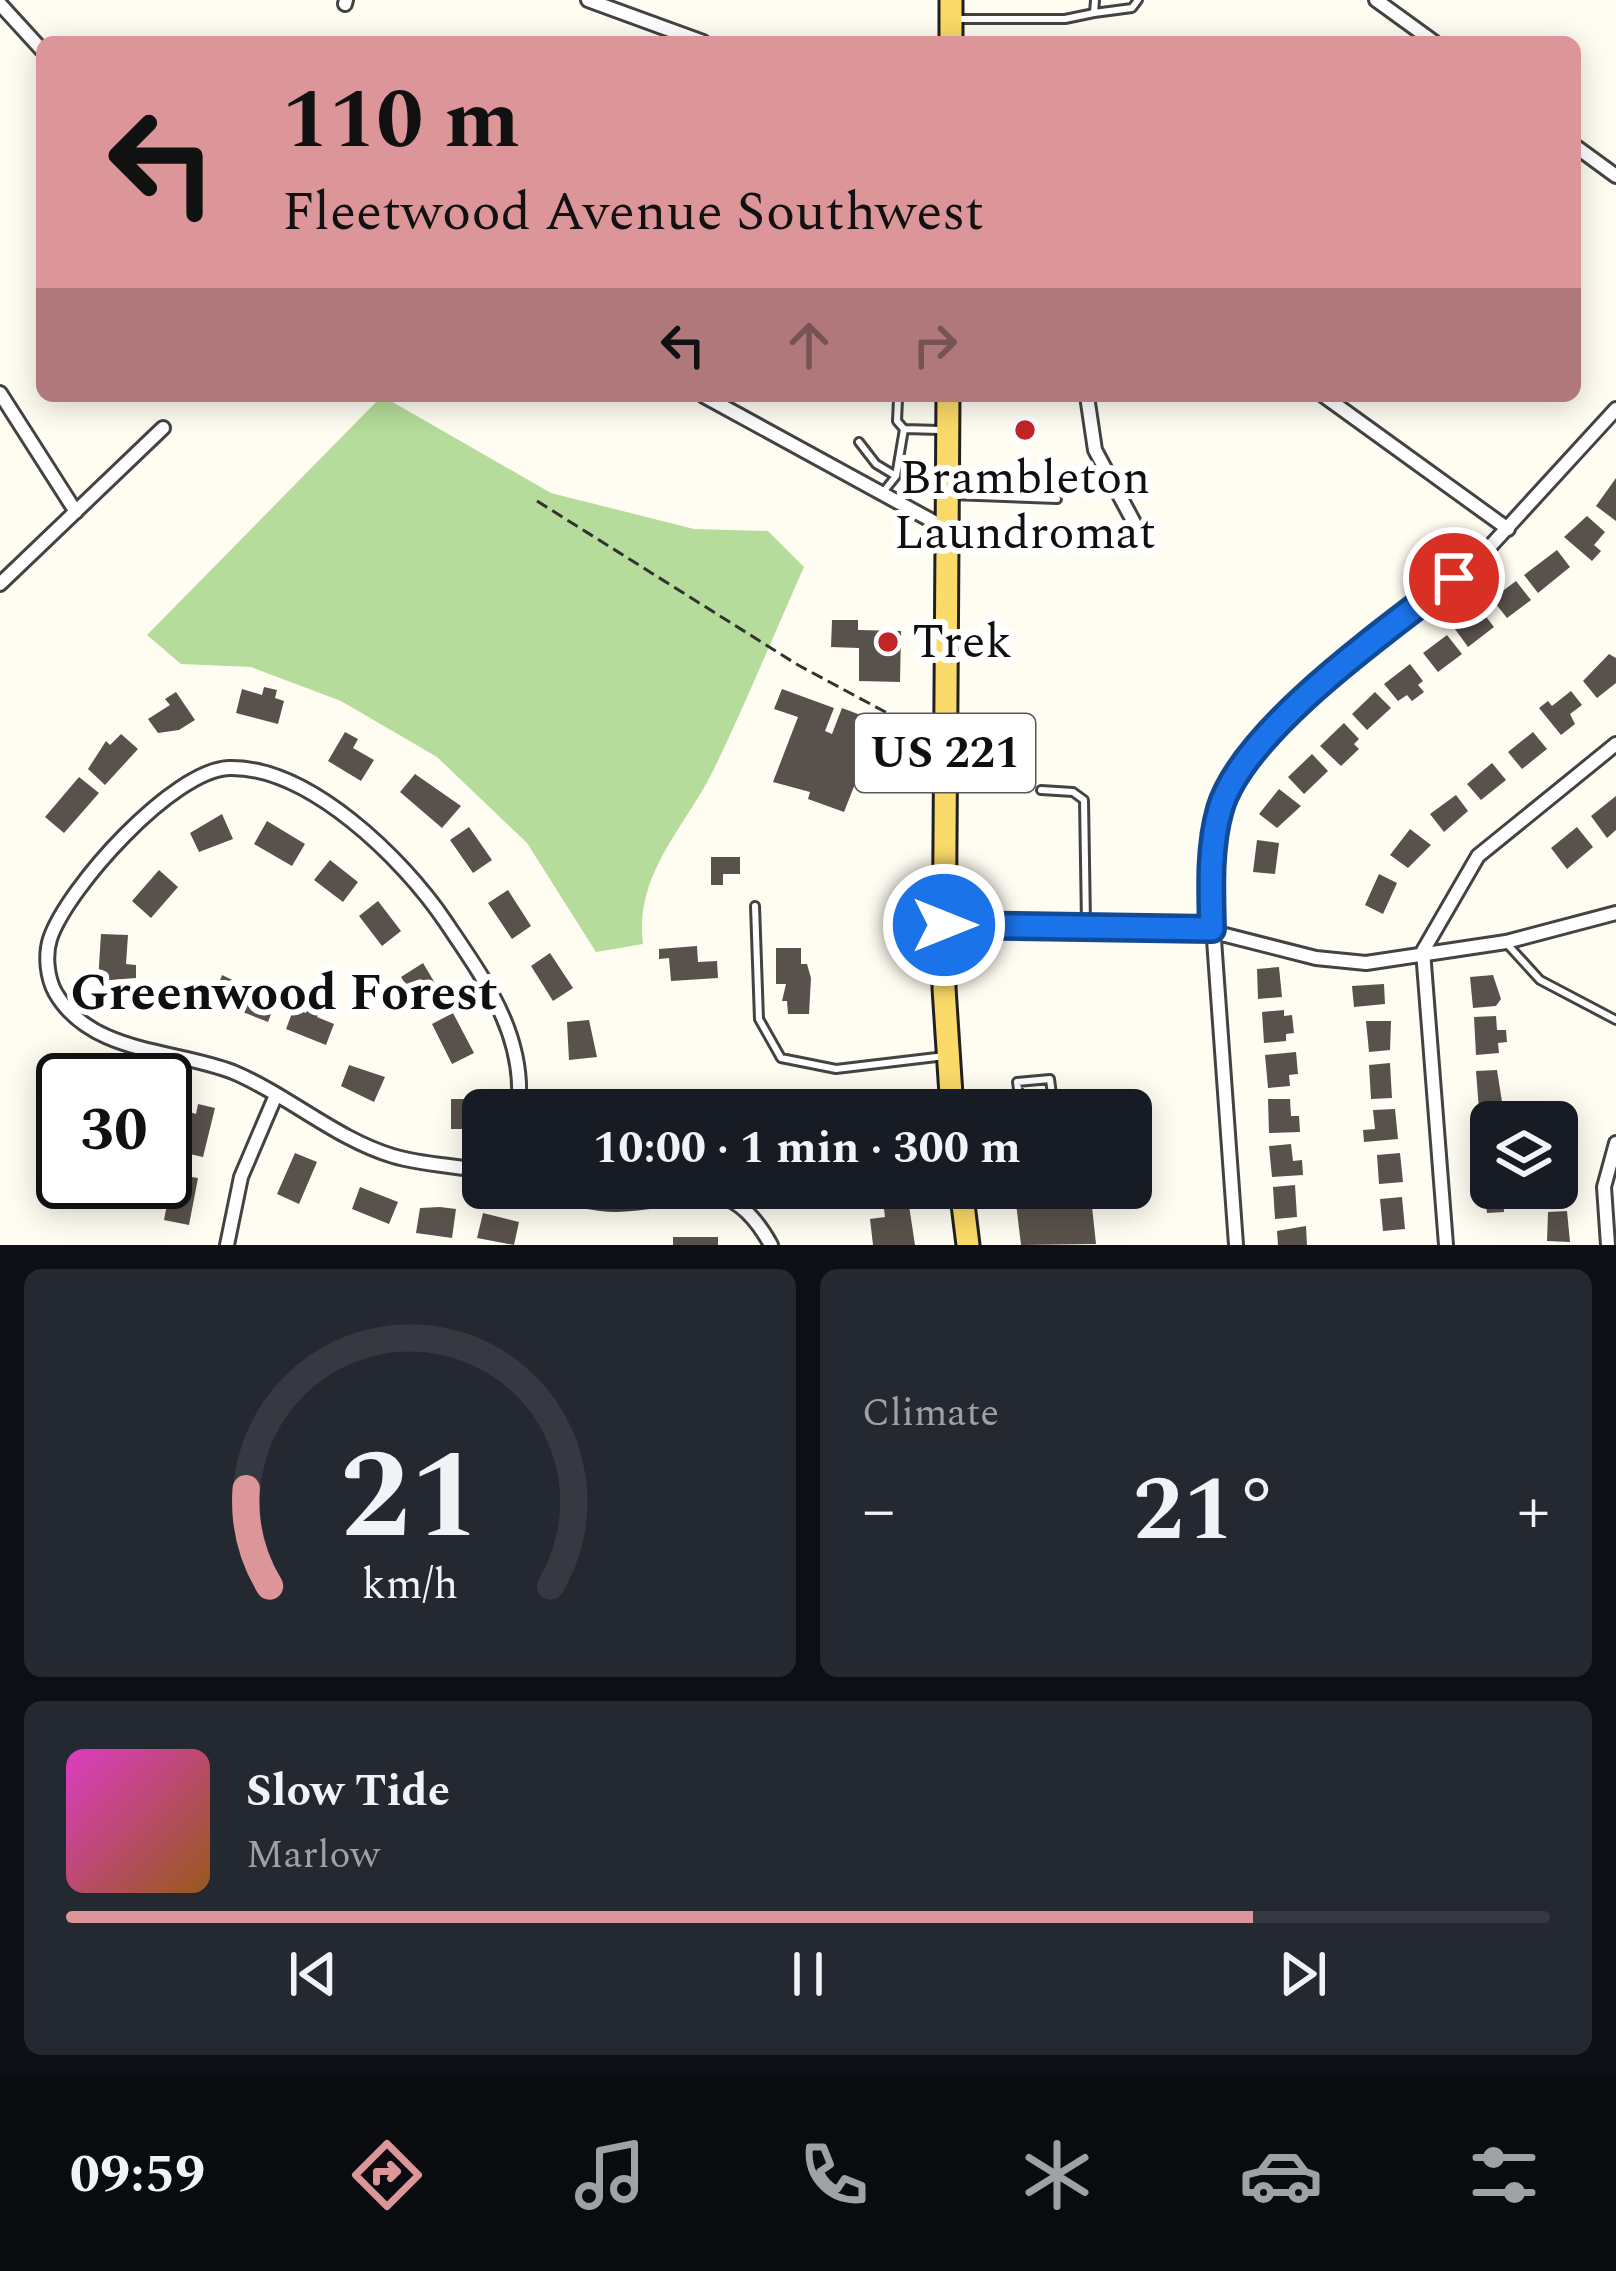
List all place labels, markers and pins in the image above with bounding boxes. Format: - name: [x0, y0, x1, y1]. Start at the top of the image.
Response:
- marker: Brambleton Laundromat: [1012, 417, 1038, 443]
- place label: Brambleton Laundromat: [894, 442, 1156, 570]
- pin: [1403, 527, 1505, 629]
- place label: Trek: [912, 606, 1012, 679]
- marker: Trek: [875, 629, 901, 655]

